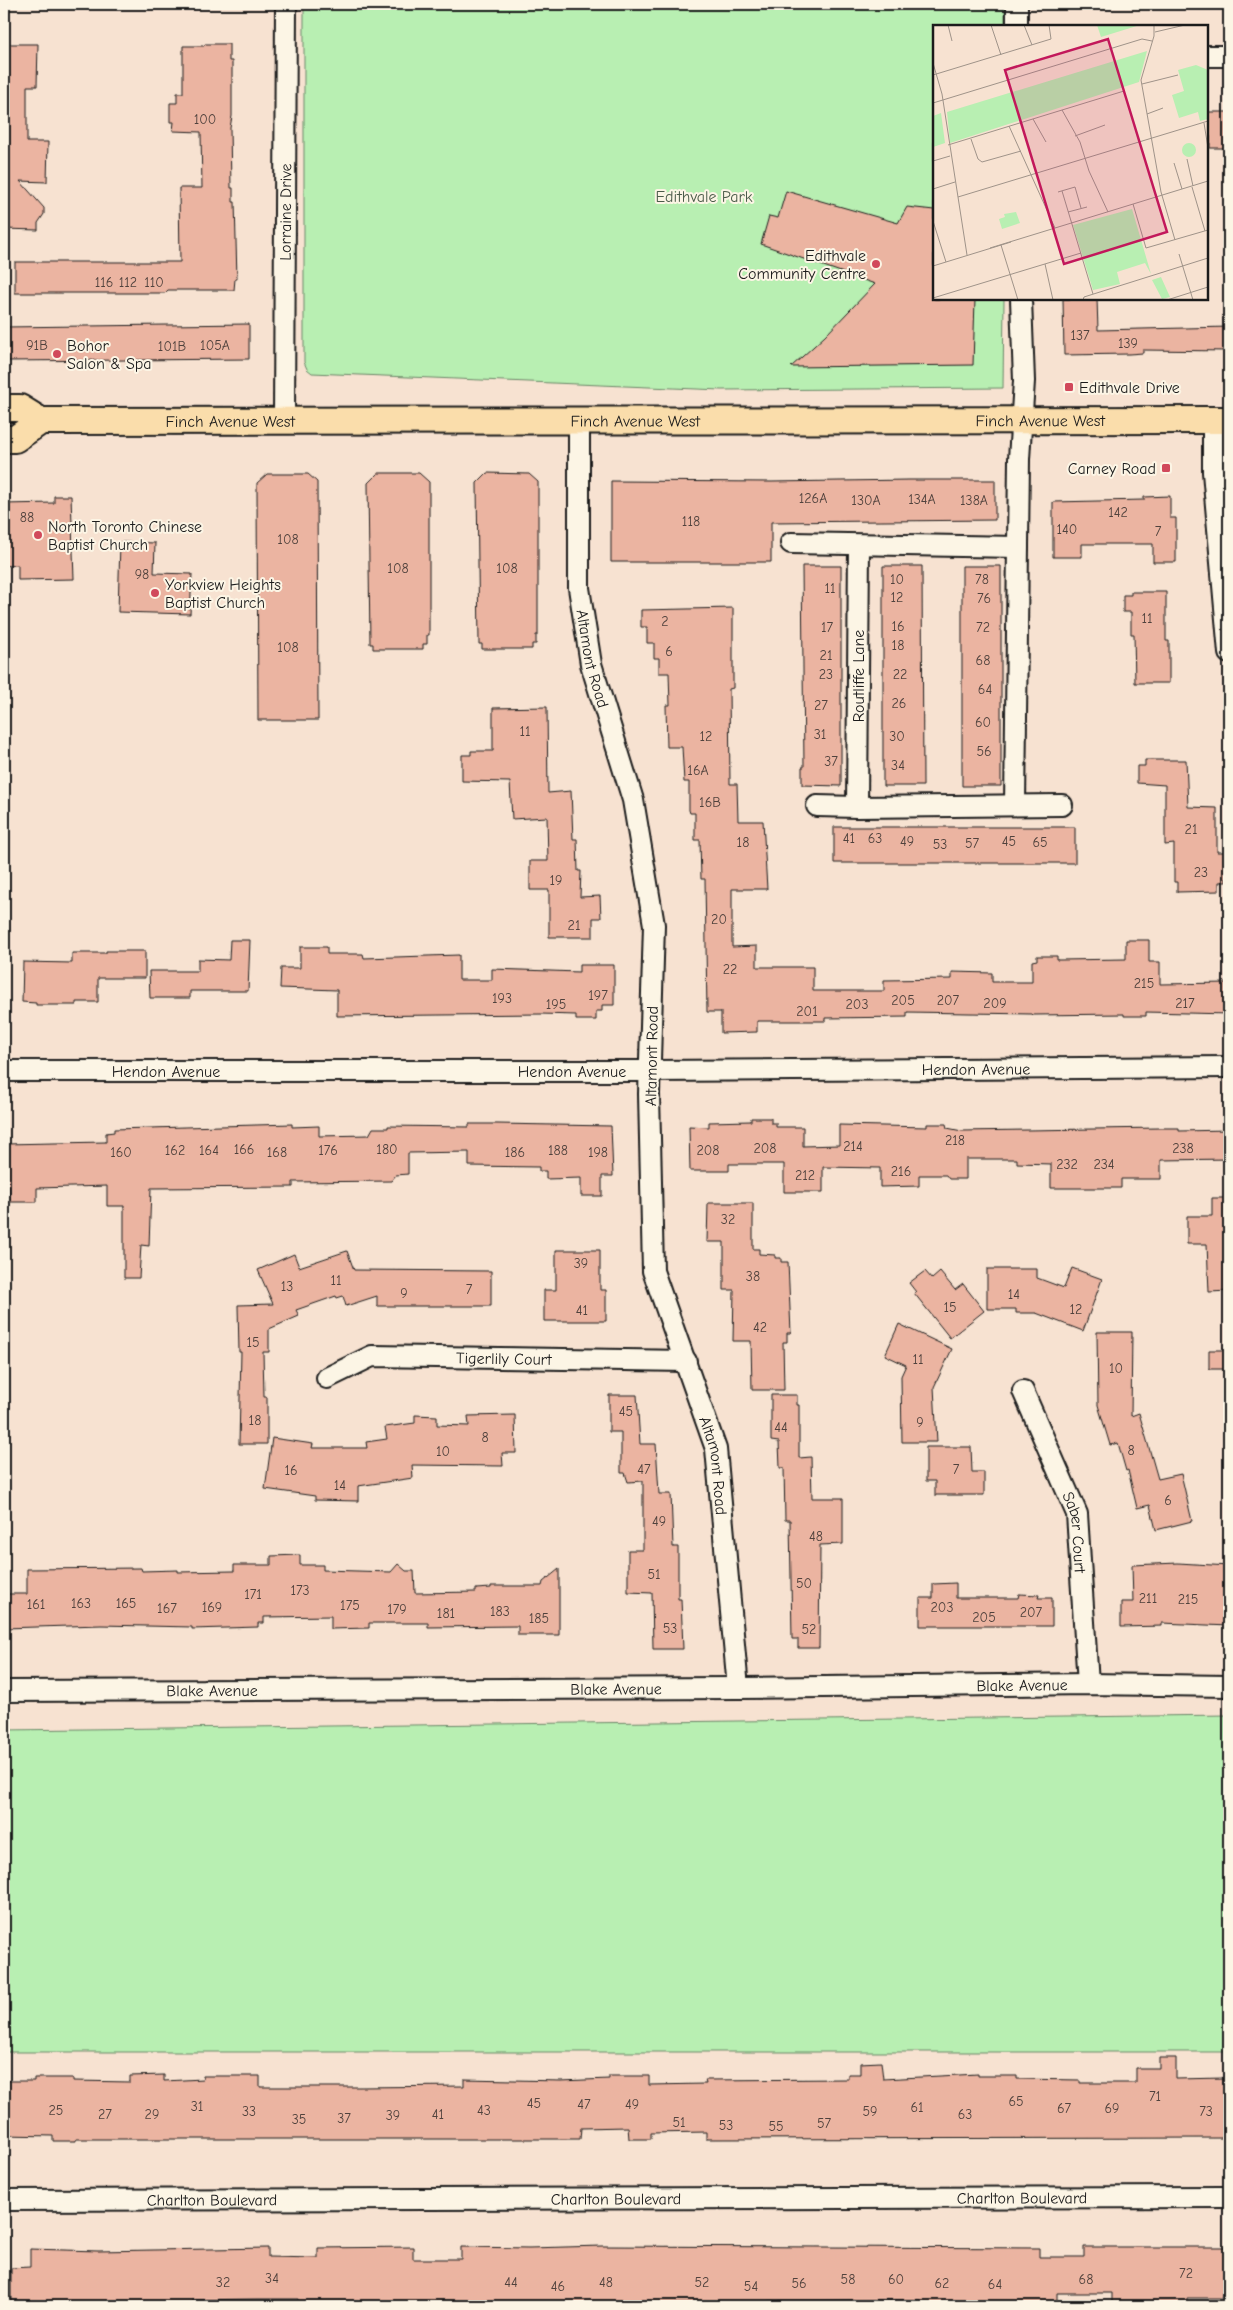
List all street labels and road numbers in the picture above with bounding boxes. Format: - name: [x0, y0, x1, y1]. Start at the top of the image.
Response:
- street label: Lorraine Drive: [277, 163, 295, 261]
- street label: Finch Avenue West: [570, 412, 701, 431]
- street label: Finch Avenue West: [975, 412, 1106, 430]
- street label: Finch Avenue West: [165, 413, 296, 431]
- street label: Altamont Road: [573, 608, 612, 710]
- street label: Routliffe Lane: [850, 630, 868, 722]
- street label: Altamont Road: [642, 1006, 662, 1106]
- street label: Hendon Avenue: [922, 1060, 1030, 1079]
- street label: Hendon Avenue: [112, 1063, 220, 1081]
- street label: Hendon Avenue: [518, 1063, 626, 1081]
- street label: Tigerlily Court: [456, 1349, 552, 1369]
- street label: Altamont Road: [695, 1414, 730, 1516]
- street label: Saber Court: [1058, 1489, 1089, 1574]
- street label: Blake Avenue: [976, 1676, 1068, 1695]
- street label: Blake Avenue: [570, 1680, 662, 1699]
- street label: Blake Avenue: [166, 1682, 258, 1700]
- street label: Charlton Boulevard: [957, 2189, 1087, 2208]
- street label: Charlton Boulevard: [551, 2190, 681, 2209]
- street label: Charlton Boulevard: [147, 2191, 277, 2210]

